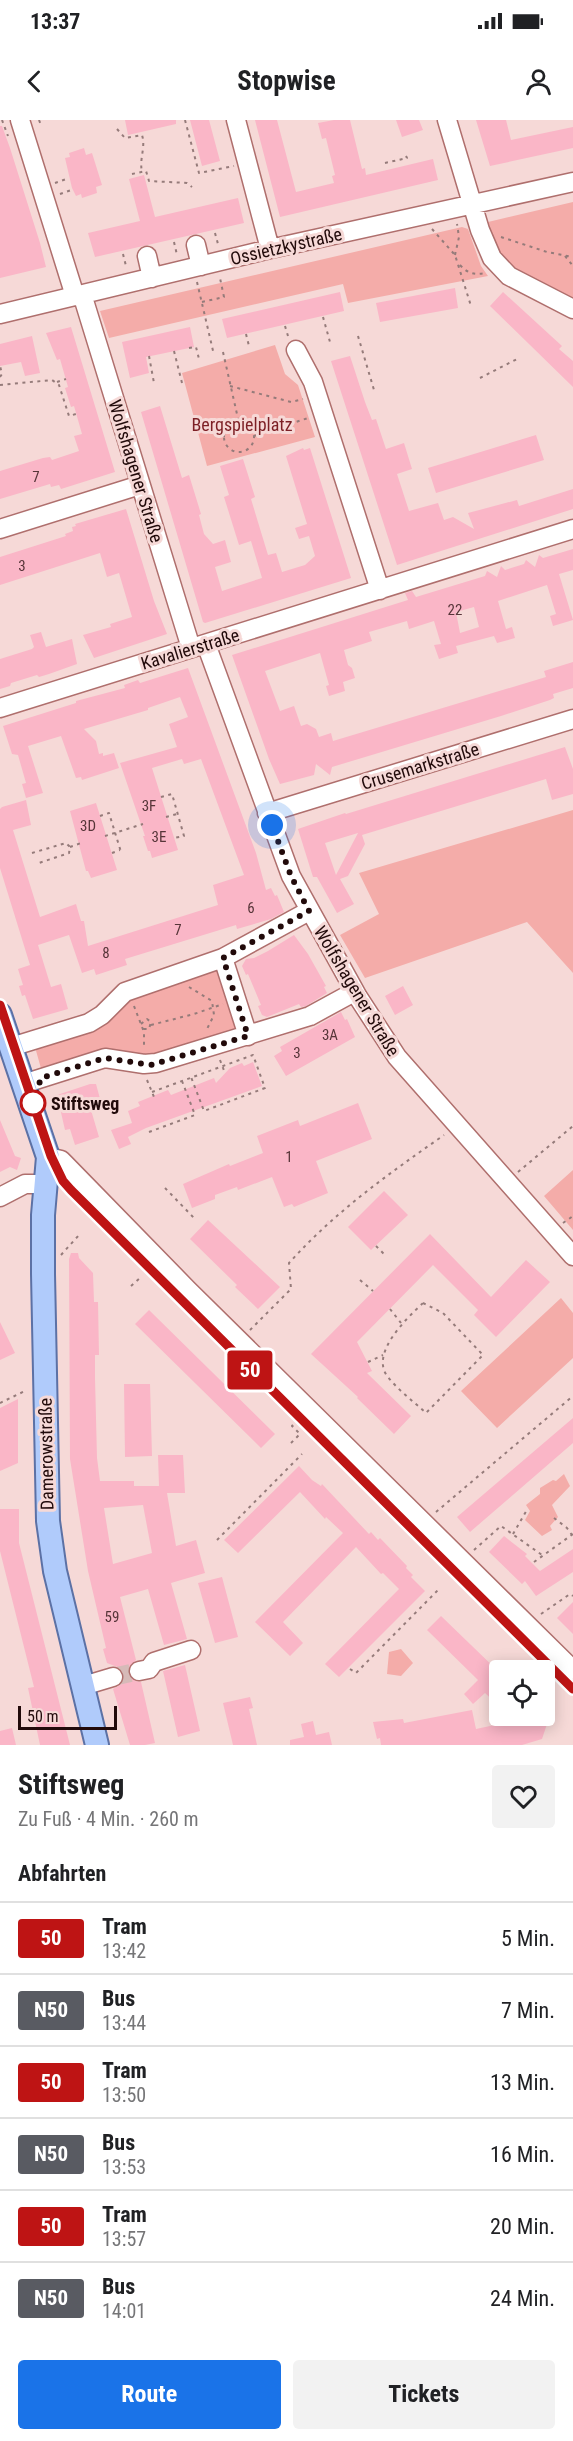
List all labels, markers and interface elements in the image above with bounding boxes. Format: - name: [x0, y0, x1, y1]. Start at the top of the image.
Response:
- text: 13:37: [30, 9, 81, 34]
- icon: back: [18, 65, 51, 98]
- text: Stopwise: [237, 65, 336, 97]
- icon: person: [522, 65, 555, 98]
- street label: Ossietzkystraße: [228, 223, 344, 269]
- street label: Wolfshagener Straße: [104, 397, 168, 545]
- park label: Bergspielplatz: [191, 414, 293, 435]
- house number: 7: [32, 468, 40, 486]
- house number: 3: [18, 557, 26, 575]
- house number: 22: [448, 601, 462, 619]
- street label: Kavalierstraße: [138, 624, 242, 674]
- street label: Crusemarkstraße: [359, 738, 481, 794]
- house number: 3F: [142, 797, 156, 815]
- your location: [257, 810, 287, 840]
- house number: 3D: [80, 817, 96, 835]
- house number: 3E: [152, 828, 166, 846]
- house number: 6: [247, 899, 255, 917]
- house number: 7: [174, 921, 182, 939]
- street label: Wolfshagener Straße: [310, 922, 404, 1060]
- house number: 8: [102, 944, 110, 962]
- house number: 3A: [322, 1026, 338, 1044]
- house number: 3: [293, 1044, 301, 1062]
- marker: Stiftsweg: [20, 1090, 46, 1116]
- place label: Stiftsweg: [51, 1093, 119, 1114]
- house number: 1: [285, 1148, 293, 1166]
- line badge: 50: [223, 1350, 277, 1390]
- text: 50: [239, 1358, 261, 1382]
- street label: Damerowstraße: [35, 1398, 57, 1510]
- house number: 59: [105, 1608, 119, 1626]
- map controls: [489, 1660, 555, 1726]
- button: locate: [489, 1660, 555, 1726]
- scale bar: [18, 1703, 117, 1730]
- text: 50 m: [27, 1707, 59, 1726]
- button: heart: [492, 1765, 555, 1828]
- text: Stiftsweg: [18, 1768, 124, 1801]
- text: Zu Fuß · 4 Min. · 260 m: [18, 1807, 199, 1831]
- text: Abfahrten: [18, 1861, 106, 1886]
- text: Tram: [102, 1914, 147, 1939]
- text: 50: [40, 1926, 62, 1950]
- text: 5 Min.: [501, 1926, 555, 1951]
- text: 13:42: [102, 1939, 146, 1963]
- text: Bus: [102, 1986, 135, 2011]
- text: N50: [34, 1998, 68, 2022]
- text: 7 Min.: [501, 1998, 555, 2023]
- text: 13:44: [102, 2011, 146, 2035]
- text: Tram: [102, 2058, 147, 2083]
- text: 50: [40, 2070, 62, 2094]
- text: 13 Min.: [490, 2070, 555, 2095]
- text: 13:50: [102, 2083, 146, 2107]
- text: Bus: [102, 2130, 135, 2155]
- text: N50: [34, 2142, 68, 2166]
- text: 16 Min.: [490, 2142, 555, 2167]
- text: 13:53: [102, 2155, 146, 2179]
- text: Tram: [102, 2202, 147, 2227]
- text: 50: [40, 2214, 62, 2238]
- text: 20 Min.: [490, 2214, 555, 2239]
- text: 13:57: [102, 2227, 146, 2251]
- text: Bus: [102, 2274, 135, 2299]
- text: N50: [34, 2286, 68, 2310]
- text: 24 Min.: [490, 2286, 555, 2311]
- text: 14:01: [102, 2299, 146, 2323]
- button: Route: [18, 2360, 281, 2429]
- button: Tickets: [293, 2360, 555, 2429]

